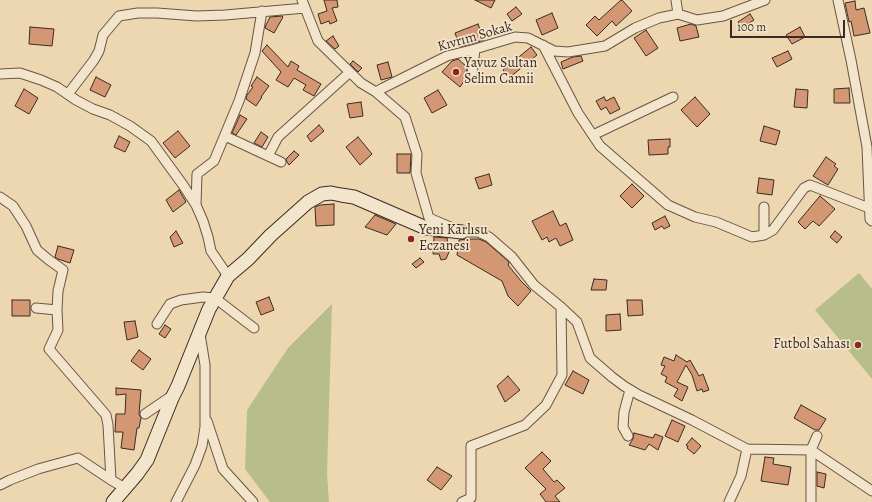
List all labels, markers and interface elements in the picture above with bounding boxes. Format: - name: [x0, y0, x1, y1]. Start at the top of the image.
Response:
- scale bar: [732, 12, 847, 38]
- street label: Kıvrım Sokak: [436, 18, 514, 56]
- text: 100 m: [737, 19, 766, 35]
- place label: Yavuz Sultan Selim Camii: [464, 56, 537, 88]
- marker: Yavuz Sultan Selim Camii: [451, 67, 461, 77]
- place label: Yeni Karlısu Eczanesi: [419, 223, 488, 256]
- marker: Yeni Karlısu Eczanesi: [406, 234, 416, 244]
- place label: Futbol Sahası: [773, 337, 850, 353]
- marker: Futbol Sahası: [853, 340, 863, 350]

